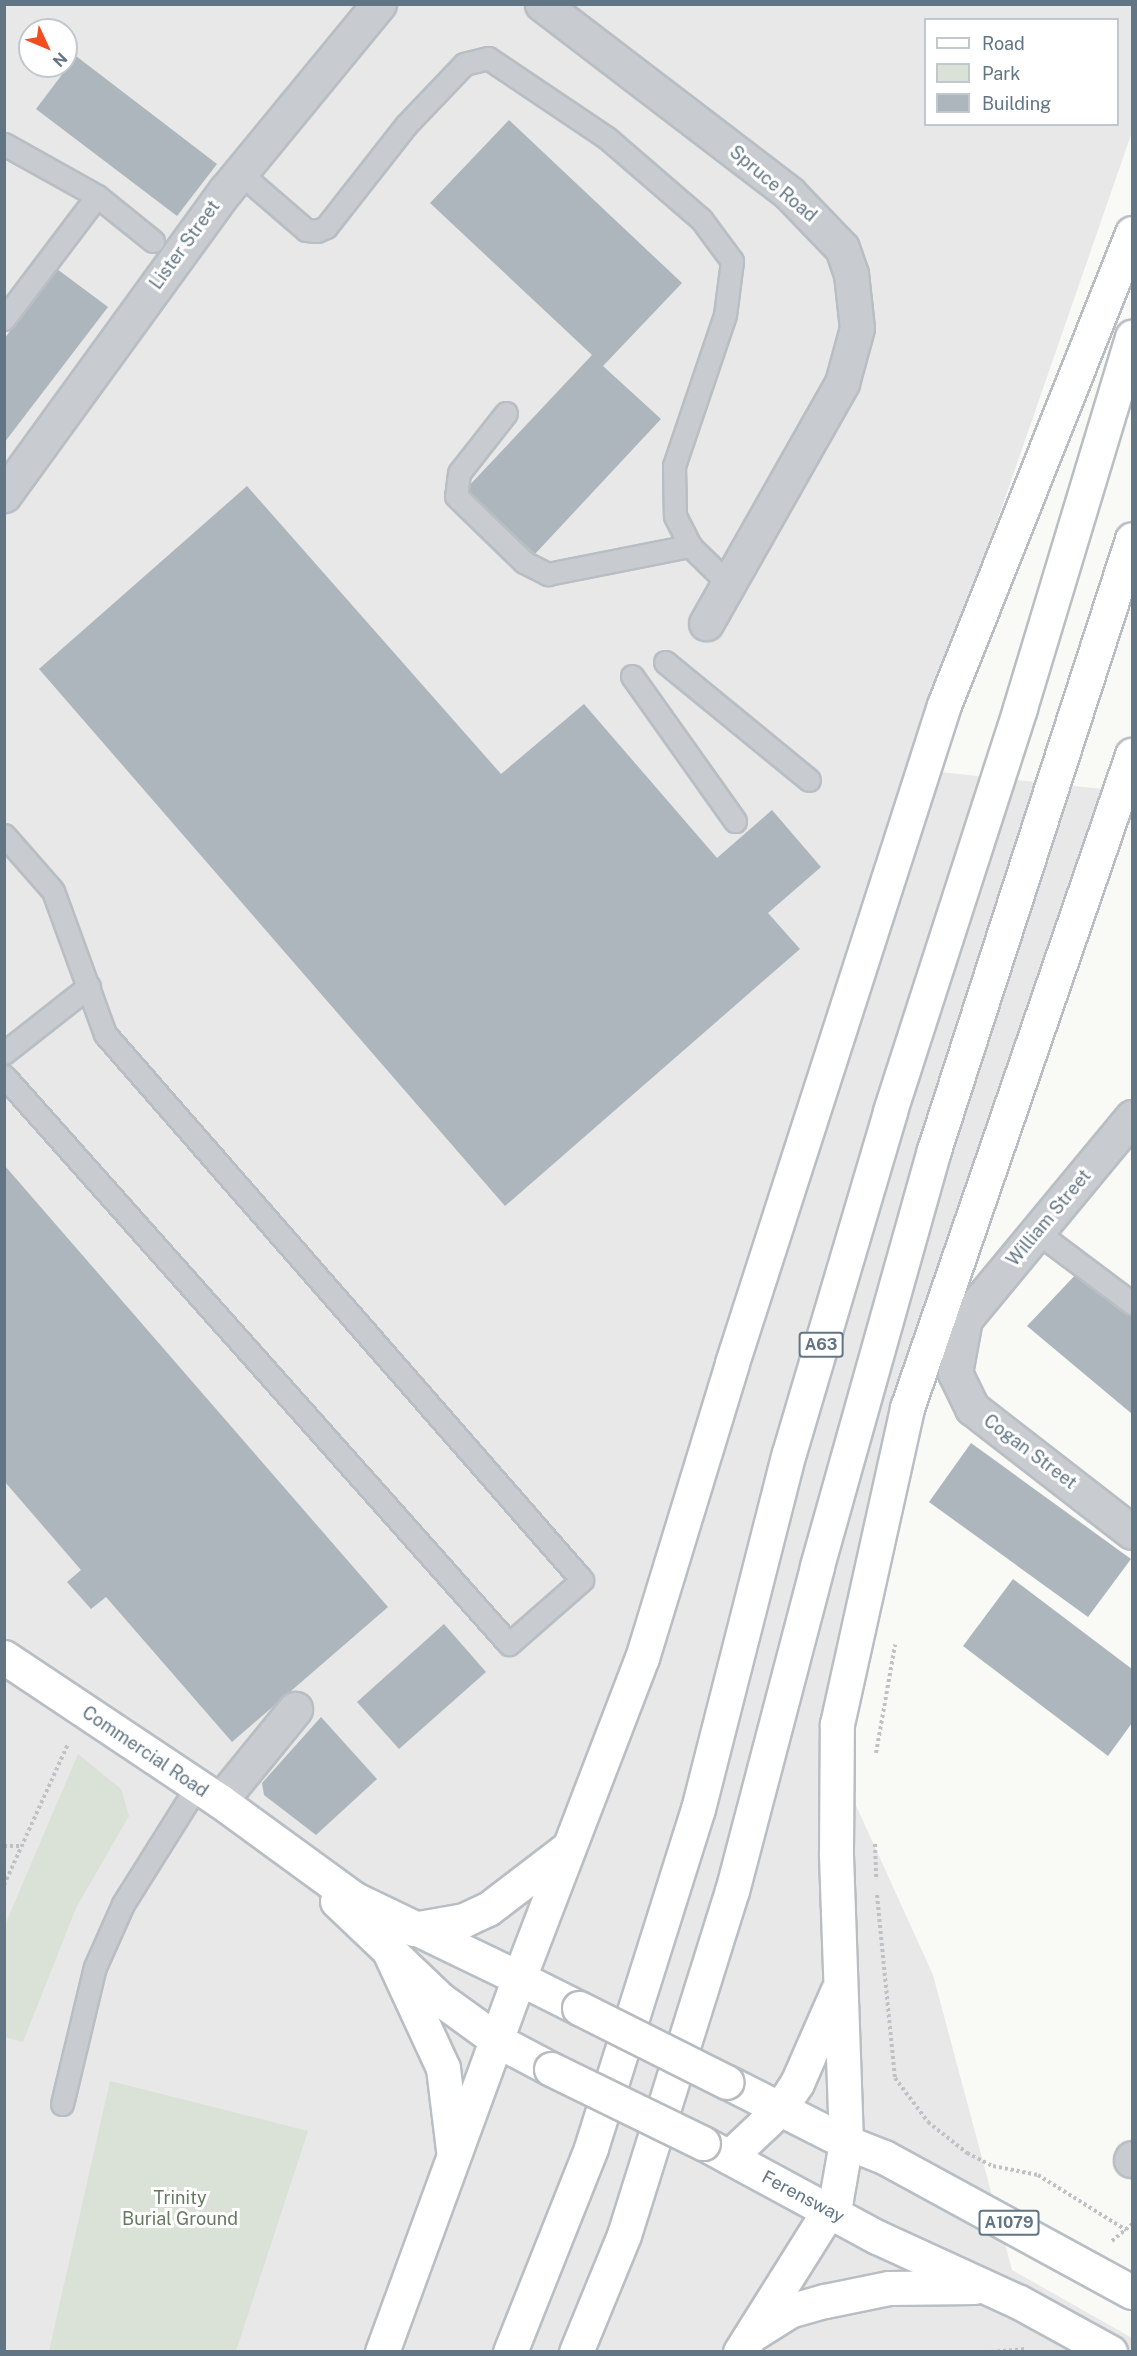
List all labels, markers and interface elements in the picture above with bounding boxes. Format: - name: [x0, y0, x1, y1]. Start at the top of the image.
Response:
- north arrow: [18, 18, 78, 78]
- legend: [924, 18, 1119, 126]
- text: Road: [982, 33, 1025, 54]
- text: N: [49, 48, 71, 71]
- text: Park: [982, 63, 1020, 84]
- text: Building: [982, 93, 1051, 114]
- street label: Spruce Road: [725, 141, 821, 227]
- street label: Lister Street: [145, 196, 225, 294]
- street label: William Street: [1002, 1165, 1096, 1271]
- road number: A63: [798, 1332, 844, 1358]
- street label: Cogan Street: [979, 1410, 1081, 1494]
- street label: Commercial Road: [78, 1702, 212, 1802]
- street label: Ferensway: [758, 2166, 848, 2228]
- park label: Trinity Burial Ground: [122, 2188, 238, 2230]
- road number: A1079: [978, 2210, 1040, 2236]

